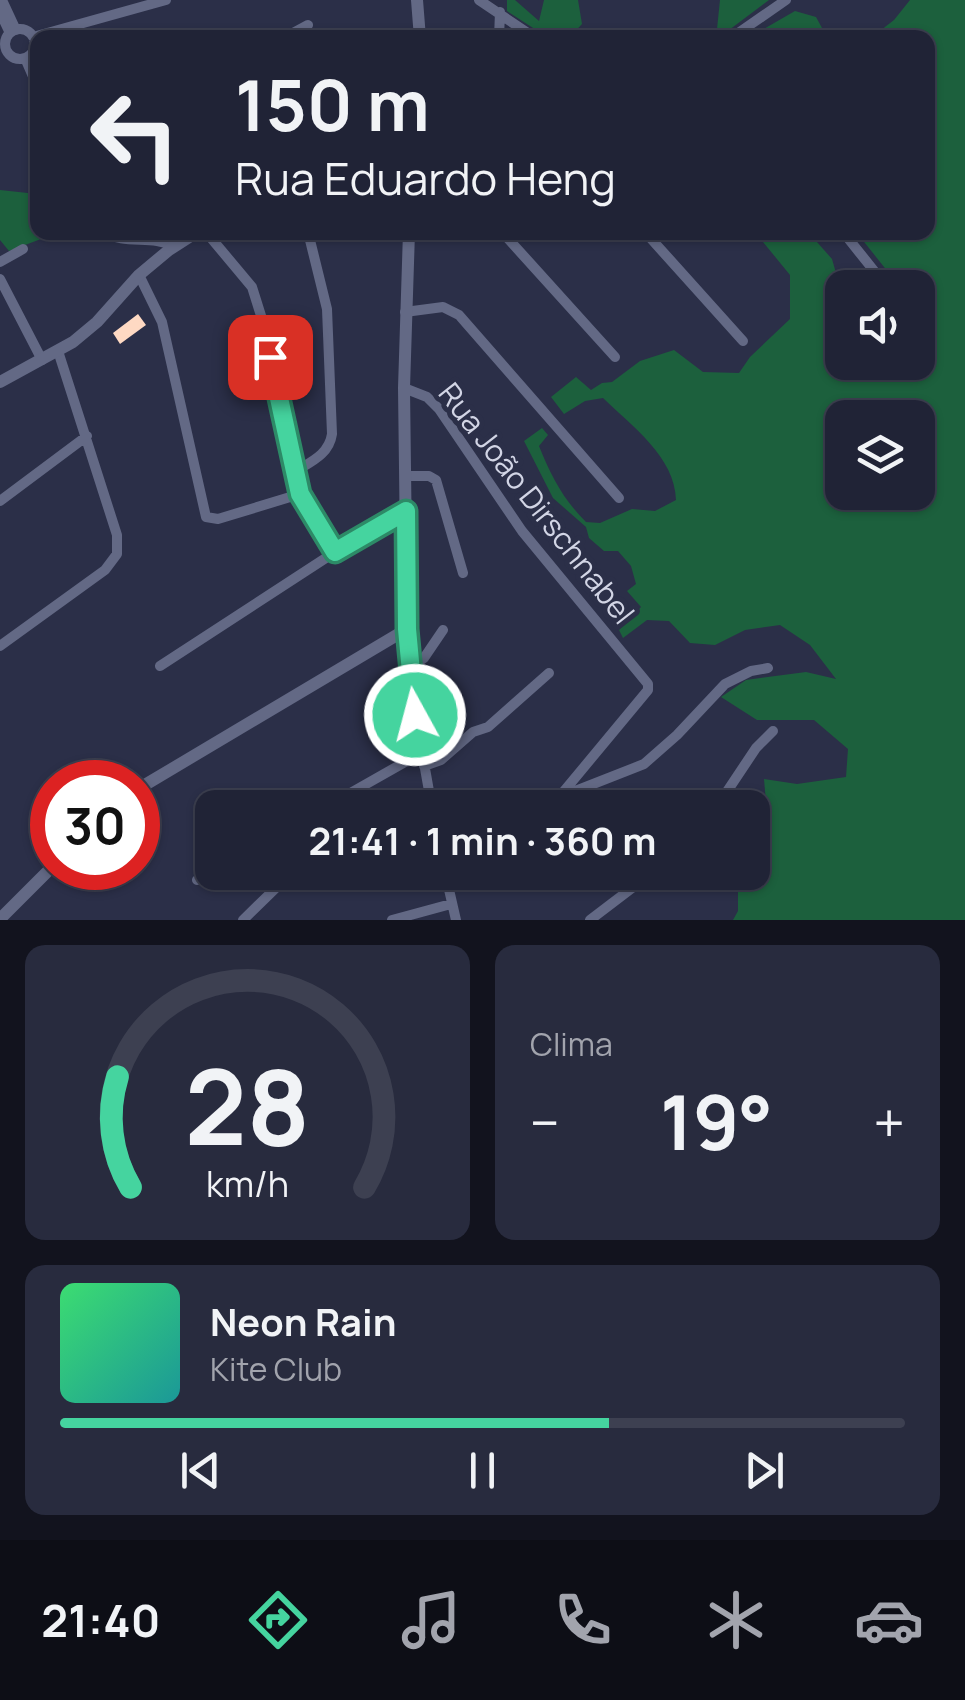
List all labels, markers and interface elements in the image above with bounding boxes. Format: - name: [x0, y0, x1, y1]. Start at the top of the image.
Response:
- text: 150 m: [235, 56, 430, 152]
- icon: left: [70, 70, 200, 200]
- text: Rua Eduardo Heng: [235, 147, 616, 209]
- map controls: [825, 270, 935, 510]
- button: sound: [825, 270, 935, 380]
- pin: [228, 315, 313, 400]
- icon: arrive: [243, 330, 298, 385]
- street label: Rua João Dirschnabel: [430, 374, 644, 632]
- button: layers: [825, 400, 935, 510]
- position arrow: [363, 663, 467, 767]
- speed limit sign: 30: [30, 760, 160, 890]
- text: 21:41 · 1 min · 360 m: [308, 814, 657, 866]
- text: Clima: [530, 1022, 613, 1066]
- text: 28: [185, 1034, 310, 1176]
- text: 19°: [660, 1070, 773, 1173]
- text: −: [530, 1084, 560, 1160]
- text: +: [873, 1084, 905, 1160]
- text: km/h: [206, 1159, 289, 1208]
- text: Neon Rain: [210, 1295, 396, 1347]
- text: Kite Club: [210, 1347, 342, 1391]
- icon: previous: [173, 1443, 228, 1498]
- icon: pause: [455, 1443, 510, 1498]
- icon: next: [737, 1443, 792, 1498]
- icon: directions: [243, 1585, 313, 1655]
- icon: music: [396, 1585, 466, 1655]
- icon: phone: [548, 1585, 618, 1655]
- icon: climate: [701, 1585, 771, 1655]
- icon: car: [854, 1585, 924, 1655]
- text: 21:40: [41, 1589, 160, 1651]

